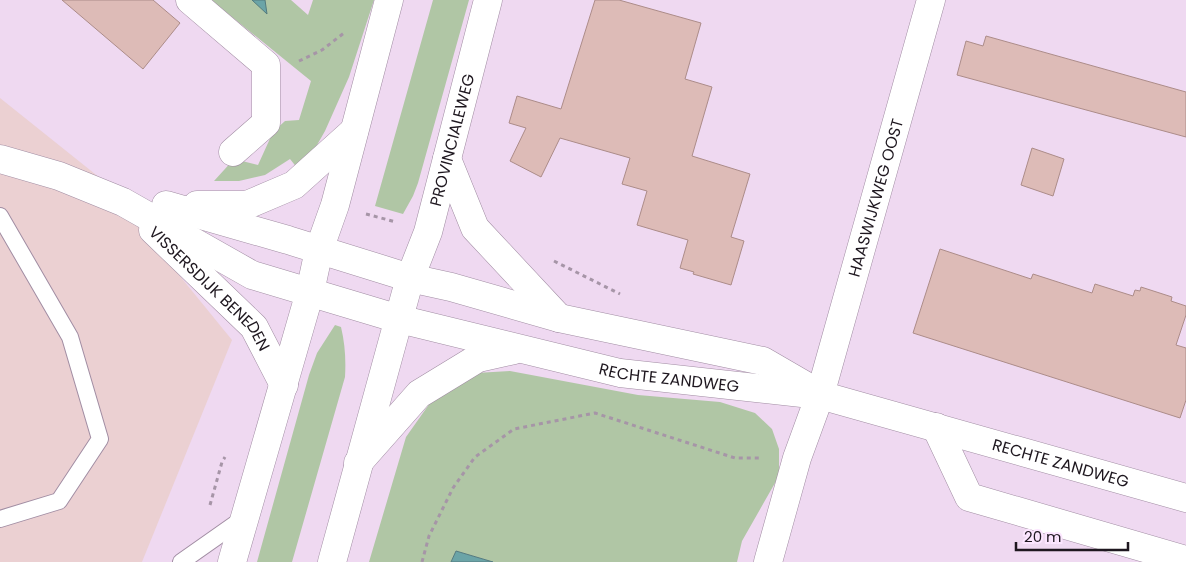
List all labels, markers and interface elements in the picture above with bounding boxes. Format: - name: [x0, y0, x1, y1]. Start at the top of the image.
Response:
- street label: PROVINCIALEWEG: [424, 71, 480, 209]
- street label: HAASWIJKWEG OOST: [842, 116, 909, 279]
- street label: VISSERSDIJK BENEDEN: [144, 221, 276, 355]
- street label: RECHTE ZANDWEG: [597, 357, 740, 398]
- street label: RECHTE ZANDWEG: [990, 433, 1132, 493]
- scale bar: [1016, 520, 1128, 552]
- text: 20 m: [1024, 526, 1062, 547]

